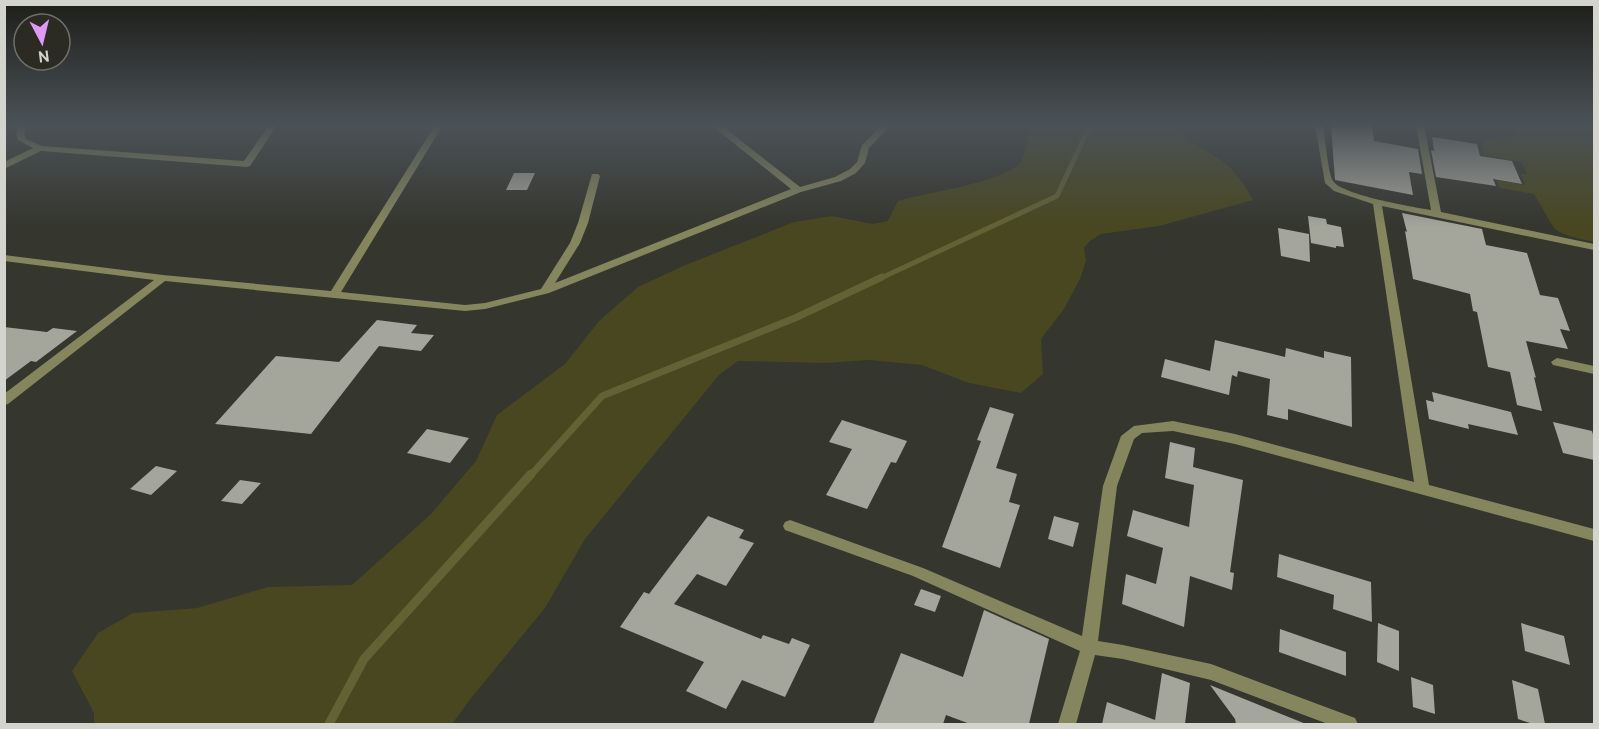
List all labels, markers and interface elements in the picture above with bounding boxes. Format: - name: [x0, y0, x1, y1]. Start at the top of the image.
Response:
- north arrow: [12, 12, 72, 72]
- text: N: [37, 46, 51, 67]

